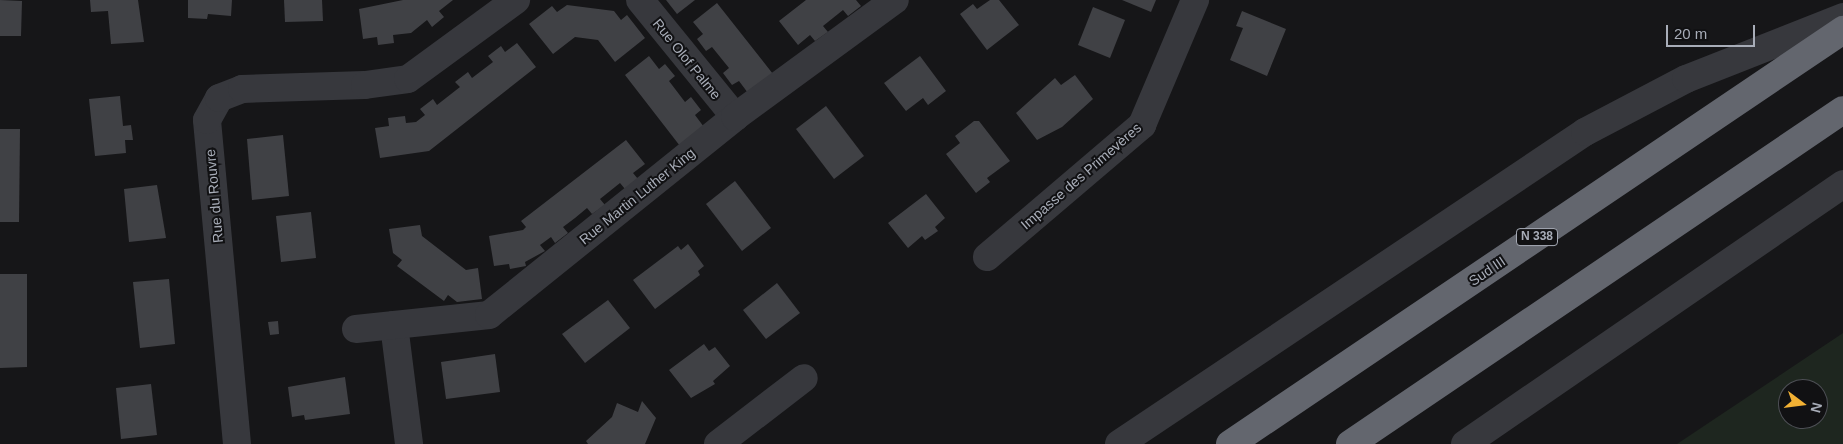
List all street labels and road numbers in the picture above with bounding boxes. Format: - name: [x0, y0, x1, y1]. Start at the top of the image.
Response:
- street label: Rue Olof Palme: [649, 15, 725, 103]
- street label: Impasse des Primevères: [1017, 119, 1145, 233]
- street label: Rue Martin Luther King: [576, 144, 698, 248]
- street label: Rue du Rouvre: [202, 148, 226, 244]
- road number: N 338: [1516, 228, 1558, 246]
- street label: Sud III: [1466, 253, 1508, 289]

